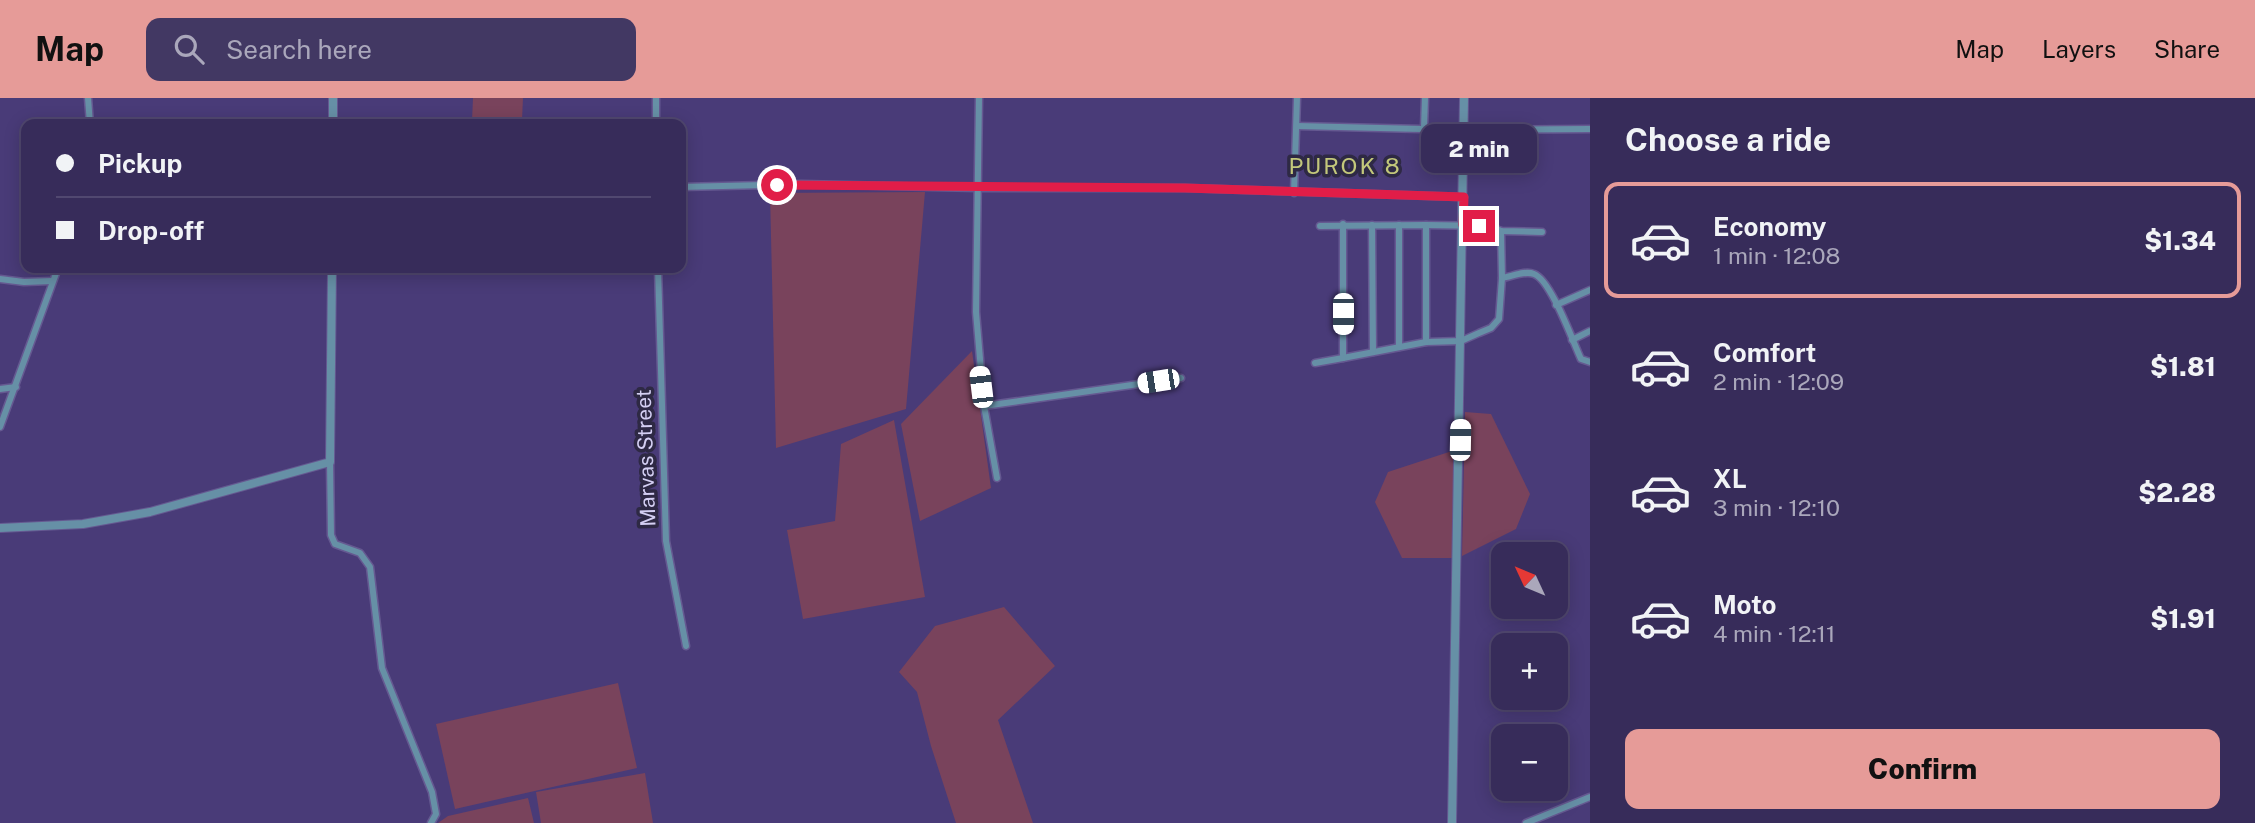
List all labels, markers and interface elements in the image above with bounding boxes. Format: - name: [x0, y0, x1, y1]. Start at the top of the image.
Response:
- search box: [146, 18, 636, 81]
- text: Map: [35, 30, 104, 68]
- icon: search: [170, 30, 208, 68]
- text: Search here: [226, 34, 372, 65]
- text: Map: [1955, 35, 2004, 63]
- text: Layers: [2042, 35, 2116, 63]
- text: Share: [2154, 35, 2220, 63]
- text: Choose a ride: [1625, 121, 1831, 158]
- callout: 2 min: [1421, 124, 1537, 174]
- text: 2 min: [1448, 135, 1510, 162]
- text: Pickup: [98, 148, 182, 179]
- district label: PUROK 8: [1288, 152, 1402, 179]
- route start: [761, 169, 793, 201]
- icon: car: [1629, 209, 1692, 272]
- route end: [1463, 210, 1495, 242]
- text: Economy: [1713, 211, 1826, 242]
- text: Drop-off: [98, 215, 204, 246]
- text: $1.34: [2144, 225, 2216, 256]
- text: 1 min · 12:08: [1713, 242, 1840, 269]
- car: [1333, 293, 1354, 335]
- icon: car: [1629, 335, 1692, 398]
- text: Comfort: [1713, 337, 1816, 368]
- text: $1.81: [2150, 351, 2216, 382]
- car: [969, 365, 994, 409]
- car: [1136, 367, 1181, 395]
- text: 2 min · 12:09: [1713, 368, 1844, 395]
- street label: Marvas Street: [631, 389, 660, 527]
- car: [1450, 419, 1471, 461]
- icon: car: [1629, 461, 1692, 524]
- text: XL: [1713, 463, 1747, 494]
- text: $2.28: [2138, 477, 2216, 508]
- text: 3 min · 12:10: [1713, 494, 1840, 521]
- north arrow: [1491, 542, 1568, 620]
- map controls: [1491, 542, 1568, 801]
- icon: car: [1629, 587, 1692, 650]
- text: Moto: [1713, 589, 1776, 620]
- text: $1.91: [2150, 603, 2216, 634]
- text: 4 min · 12:11: [1713, 620, 1835, 647]
- button: +: [1491, 633, 1568, 710]
- button: −: [1491, 724, 1568, 801]
- button: Confirm: [1625, 729, 2220, 809]

